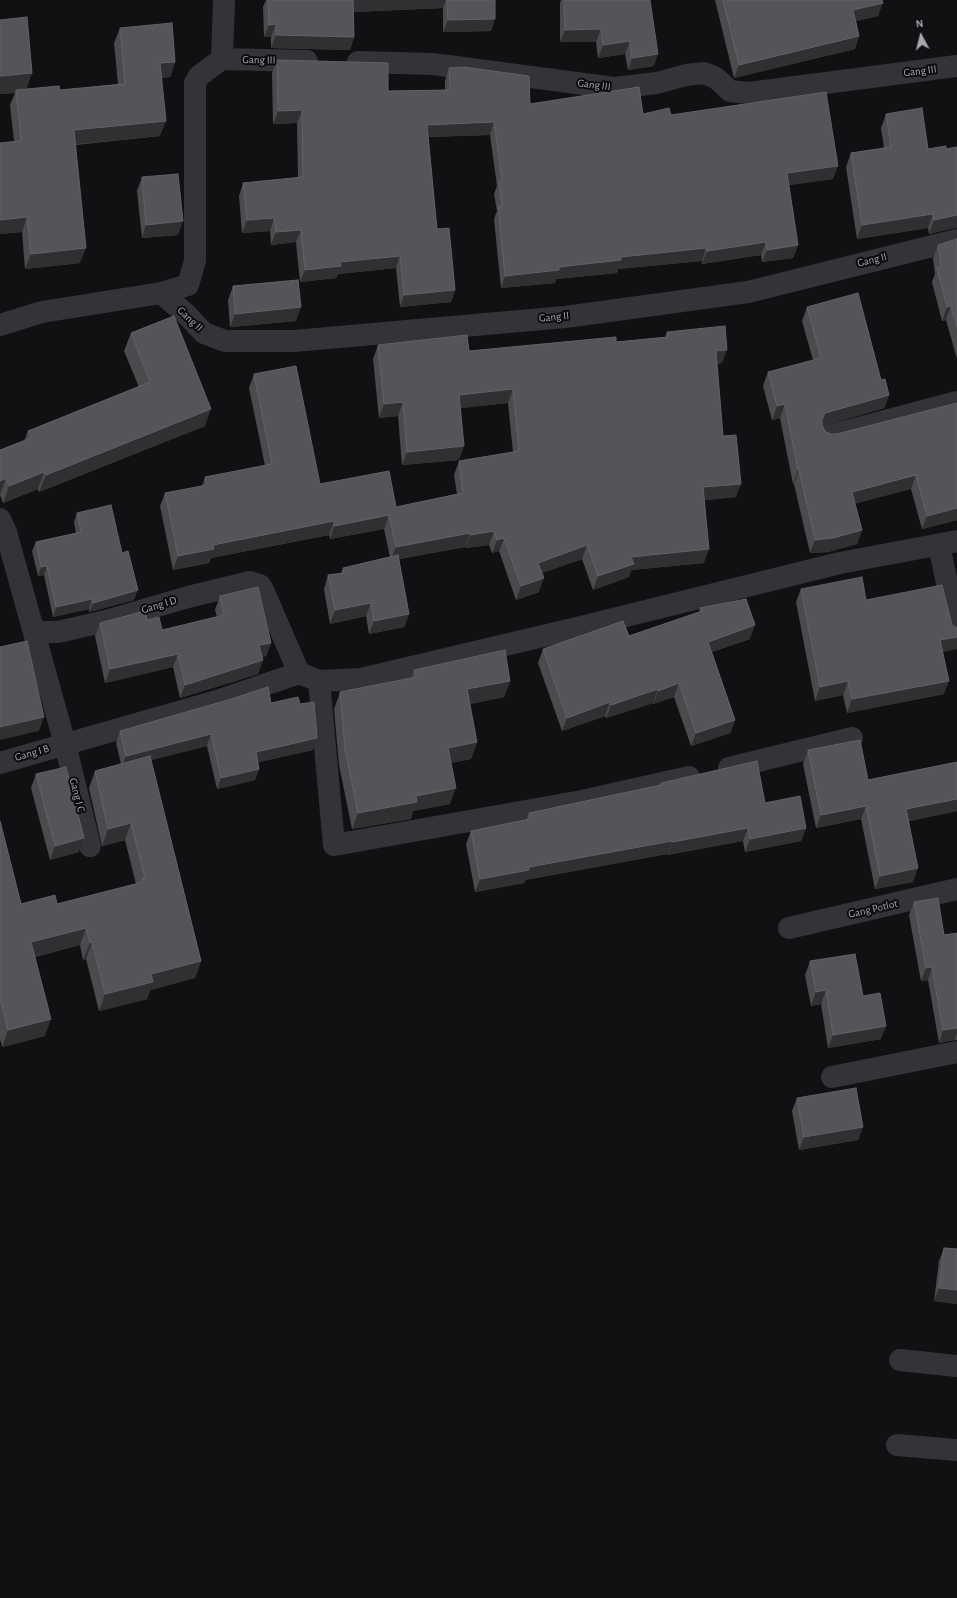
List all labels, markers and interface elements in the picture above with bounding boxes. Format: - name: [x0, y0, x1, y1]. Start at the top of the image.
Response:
- north arrow: [901, 16, 941, 56]
- text: N: [915, 18, 924, 30]
- street label: Gang III: [242, 53, 276, 67]
- street label: Gang III: [903, 62, 937, 80]
- street label: Gang III: [577, 76, 611, 94]
- street label: Gang II: [856, 250, 888, 270]
- street label: Gang II: [174, 304, 206, 334]
- street label: Gang II: [538, 309, 570, 325]
- street label: Gang I D: [140, 593, 178, 617]
- street label: Gang I B: [13, 742, 51, 764]
- street label: Gang I C: [66, 777, 88, 813]
- street label: Gang Potlot: [847, 897, 899, 921]

